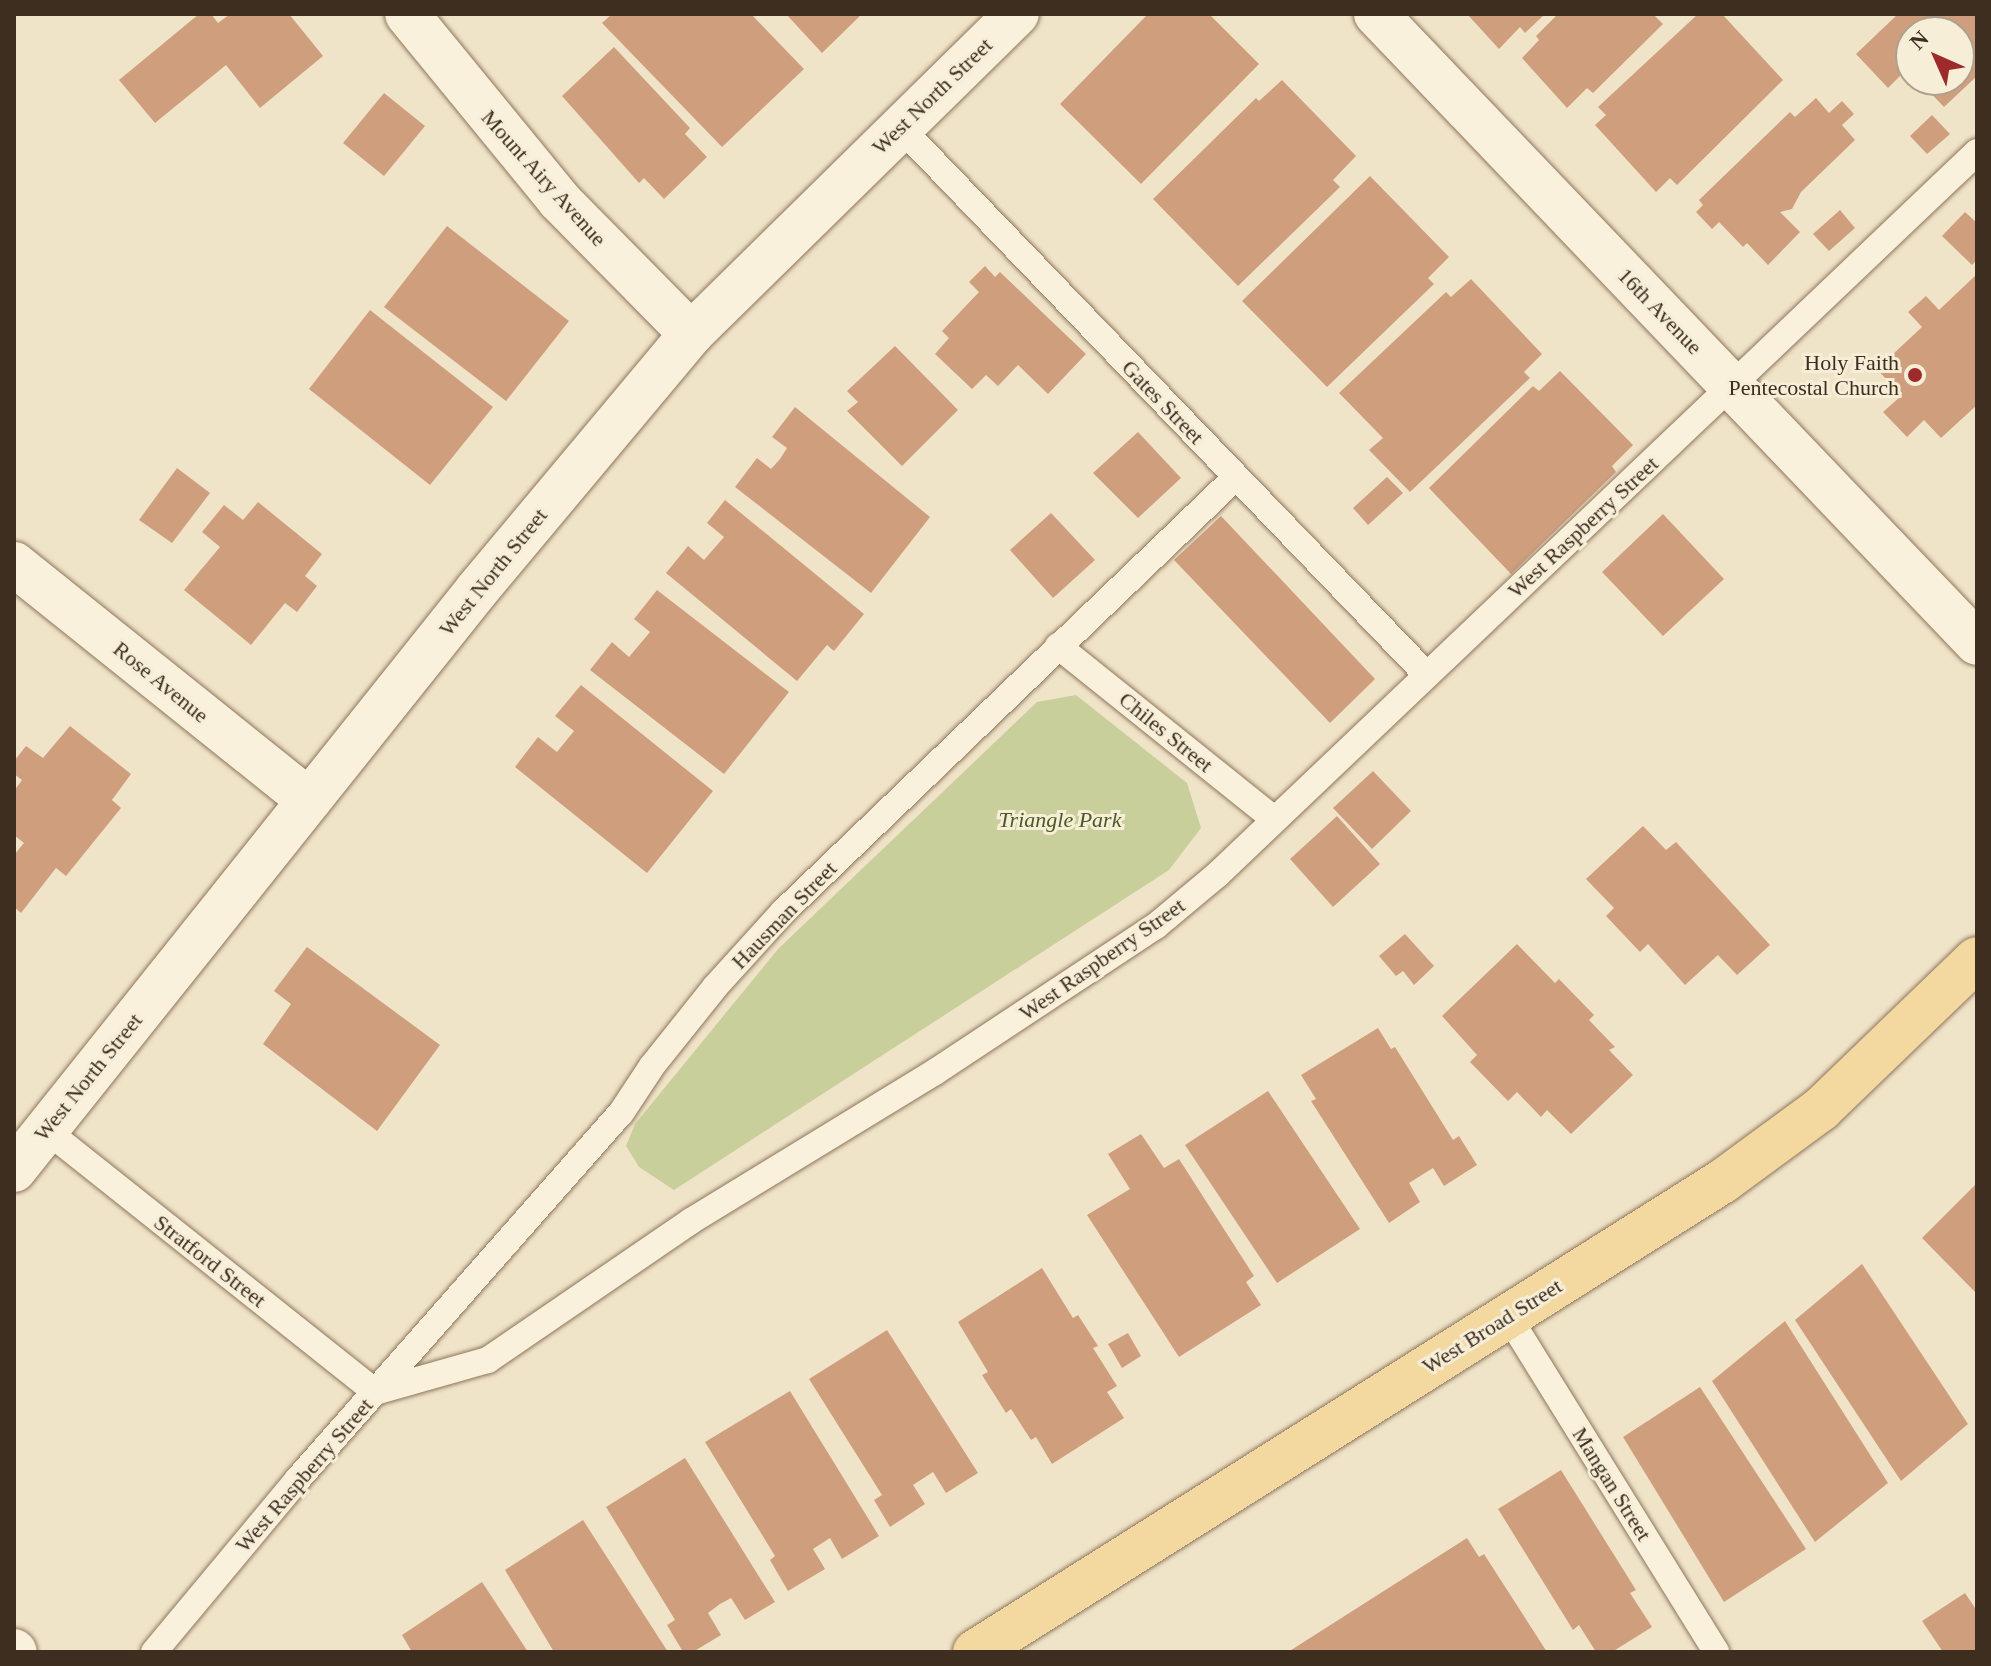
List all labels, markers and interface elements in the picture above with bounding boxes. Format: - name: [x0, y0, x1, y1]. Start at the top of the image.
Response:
- north arrow: [1895, 16, 1975, 96]
- text: N: [1905, 26, 1934, 55]
- street label: West North Street: [866, 32, 998, 160]
- street label: Mount Airy Avenue: [475, 103, 613, 253]
- street label: 16th Avenue: [1612, 262, 1708, 360]
- place label: Holy Faith Pentecostal Church: [1729, 349, 1899, 400]
- street label: Gates Street: [1116, 354, 1210, 450]
- marker: Holy Faith Pentecostal Church: [1906, 366, 1924, 384]
- street label: West Raspberry Street: [1502, 450, 1664, 604]
- street label: West North Street: [433, 503, 553, 641]
- street label: Rose Avenue: [108, 635, 214, 729]
- street label: Chiles Street: [1114, 686, 1218, 778]
- park label: Triangle Park: [999, 807, 1121, 833]
- street label: Hausman Street: [726, 856, 842, 974]
- street label: West Raspberry Street: [1014, 892, 1190, 1026]
- street label: West North Street: [28, 1008, 148, 1146]
- street label: Stratford Street: [149, 1209, 271, 1313]
- street label: West Broad Street: [1417, 1273, 1567, 1379]
- street label: West Raspberry Street: [230, 1392, 378, 1558]
- street label: Mangan Street: [1567, 1422, 1657, 1546]

